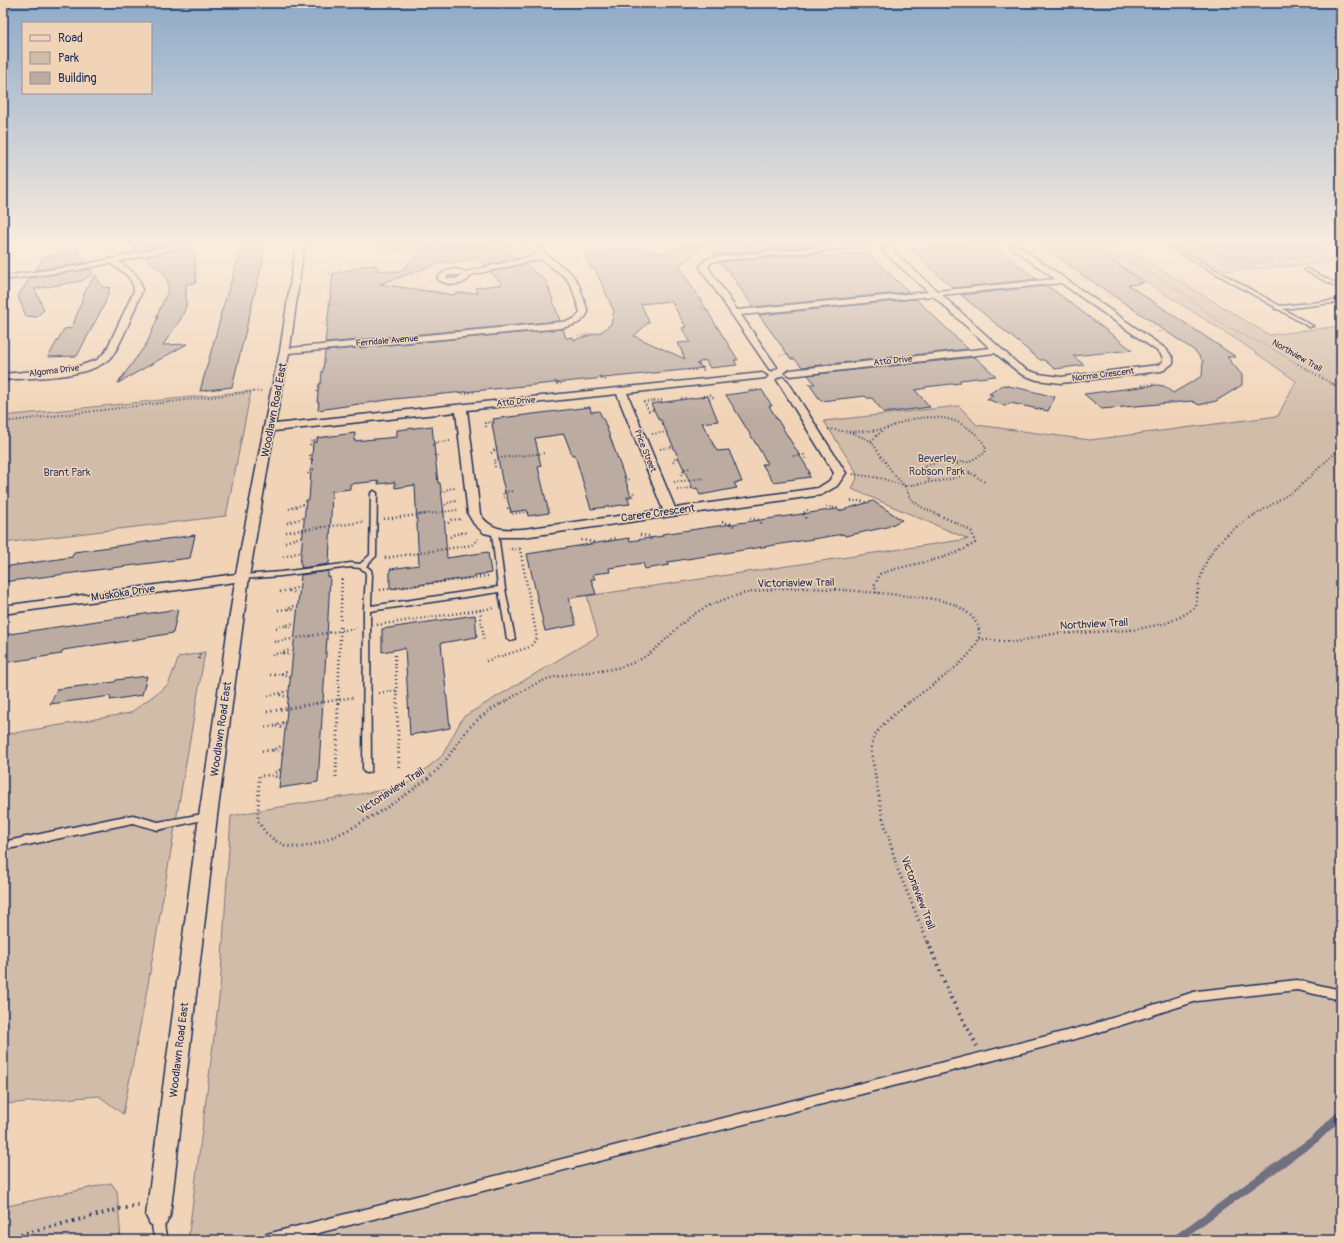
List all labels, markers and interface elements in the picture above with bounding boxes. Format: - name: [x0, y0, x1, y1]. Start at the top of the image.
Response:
- legend: [22, 22, 152, 94]
- text: Road: [58, 31, 83, 46]
- text: Park: [58, 51, 79, 66]
- text: Building: [58, 71, 97, 86]
- street label: Ferndale Avenue: [355, 333, 419, 349]
- street label: Northview Trail: [1270, 337, 1324, 375]
- street label: Atto Drive: [873, 353, 914, 369]
- street label: Woodlawn Road East: [258, 361, 290, 458]
- street label: Algoma Drive: [28, 362, 80, 380]
- street label: Norma Crescent: [1071, 366, 1135, 384]
- street label: Atto Drive: [496, 394, 537, 410]
- street label: Price Street: [631, 428, 659, 474]
- park label: Beverley Robson Park: [909, 452, 966, 478]
- park label: Brant Park: [43, 466, 91, 479]
- street label: Carere Crescent: [620, 501, 696, 525]
- street label: Victoriaview Trail: [757, 576, 835, 590]
- street label: Muskoka Drive: [90, 582, 156, 604]
- street label: Northview Trail: [1060, 616, 1128, 632]
- street label: Woodlawn Road East: [208, 680, 234, 777]
- street label: Victoriaview Trail: [355, 765, 427, 817]
- street label: Victoriaview Trail: [898, 855, 938, 931]
- street label: Woodlawn Road East: [167, 1001, 191, 1098]

